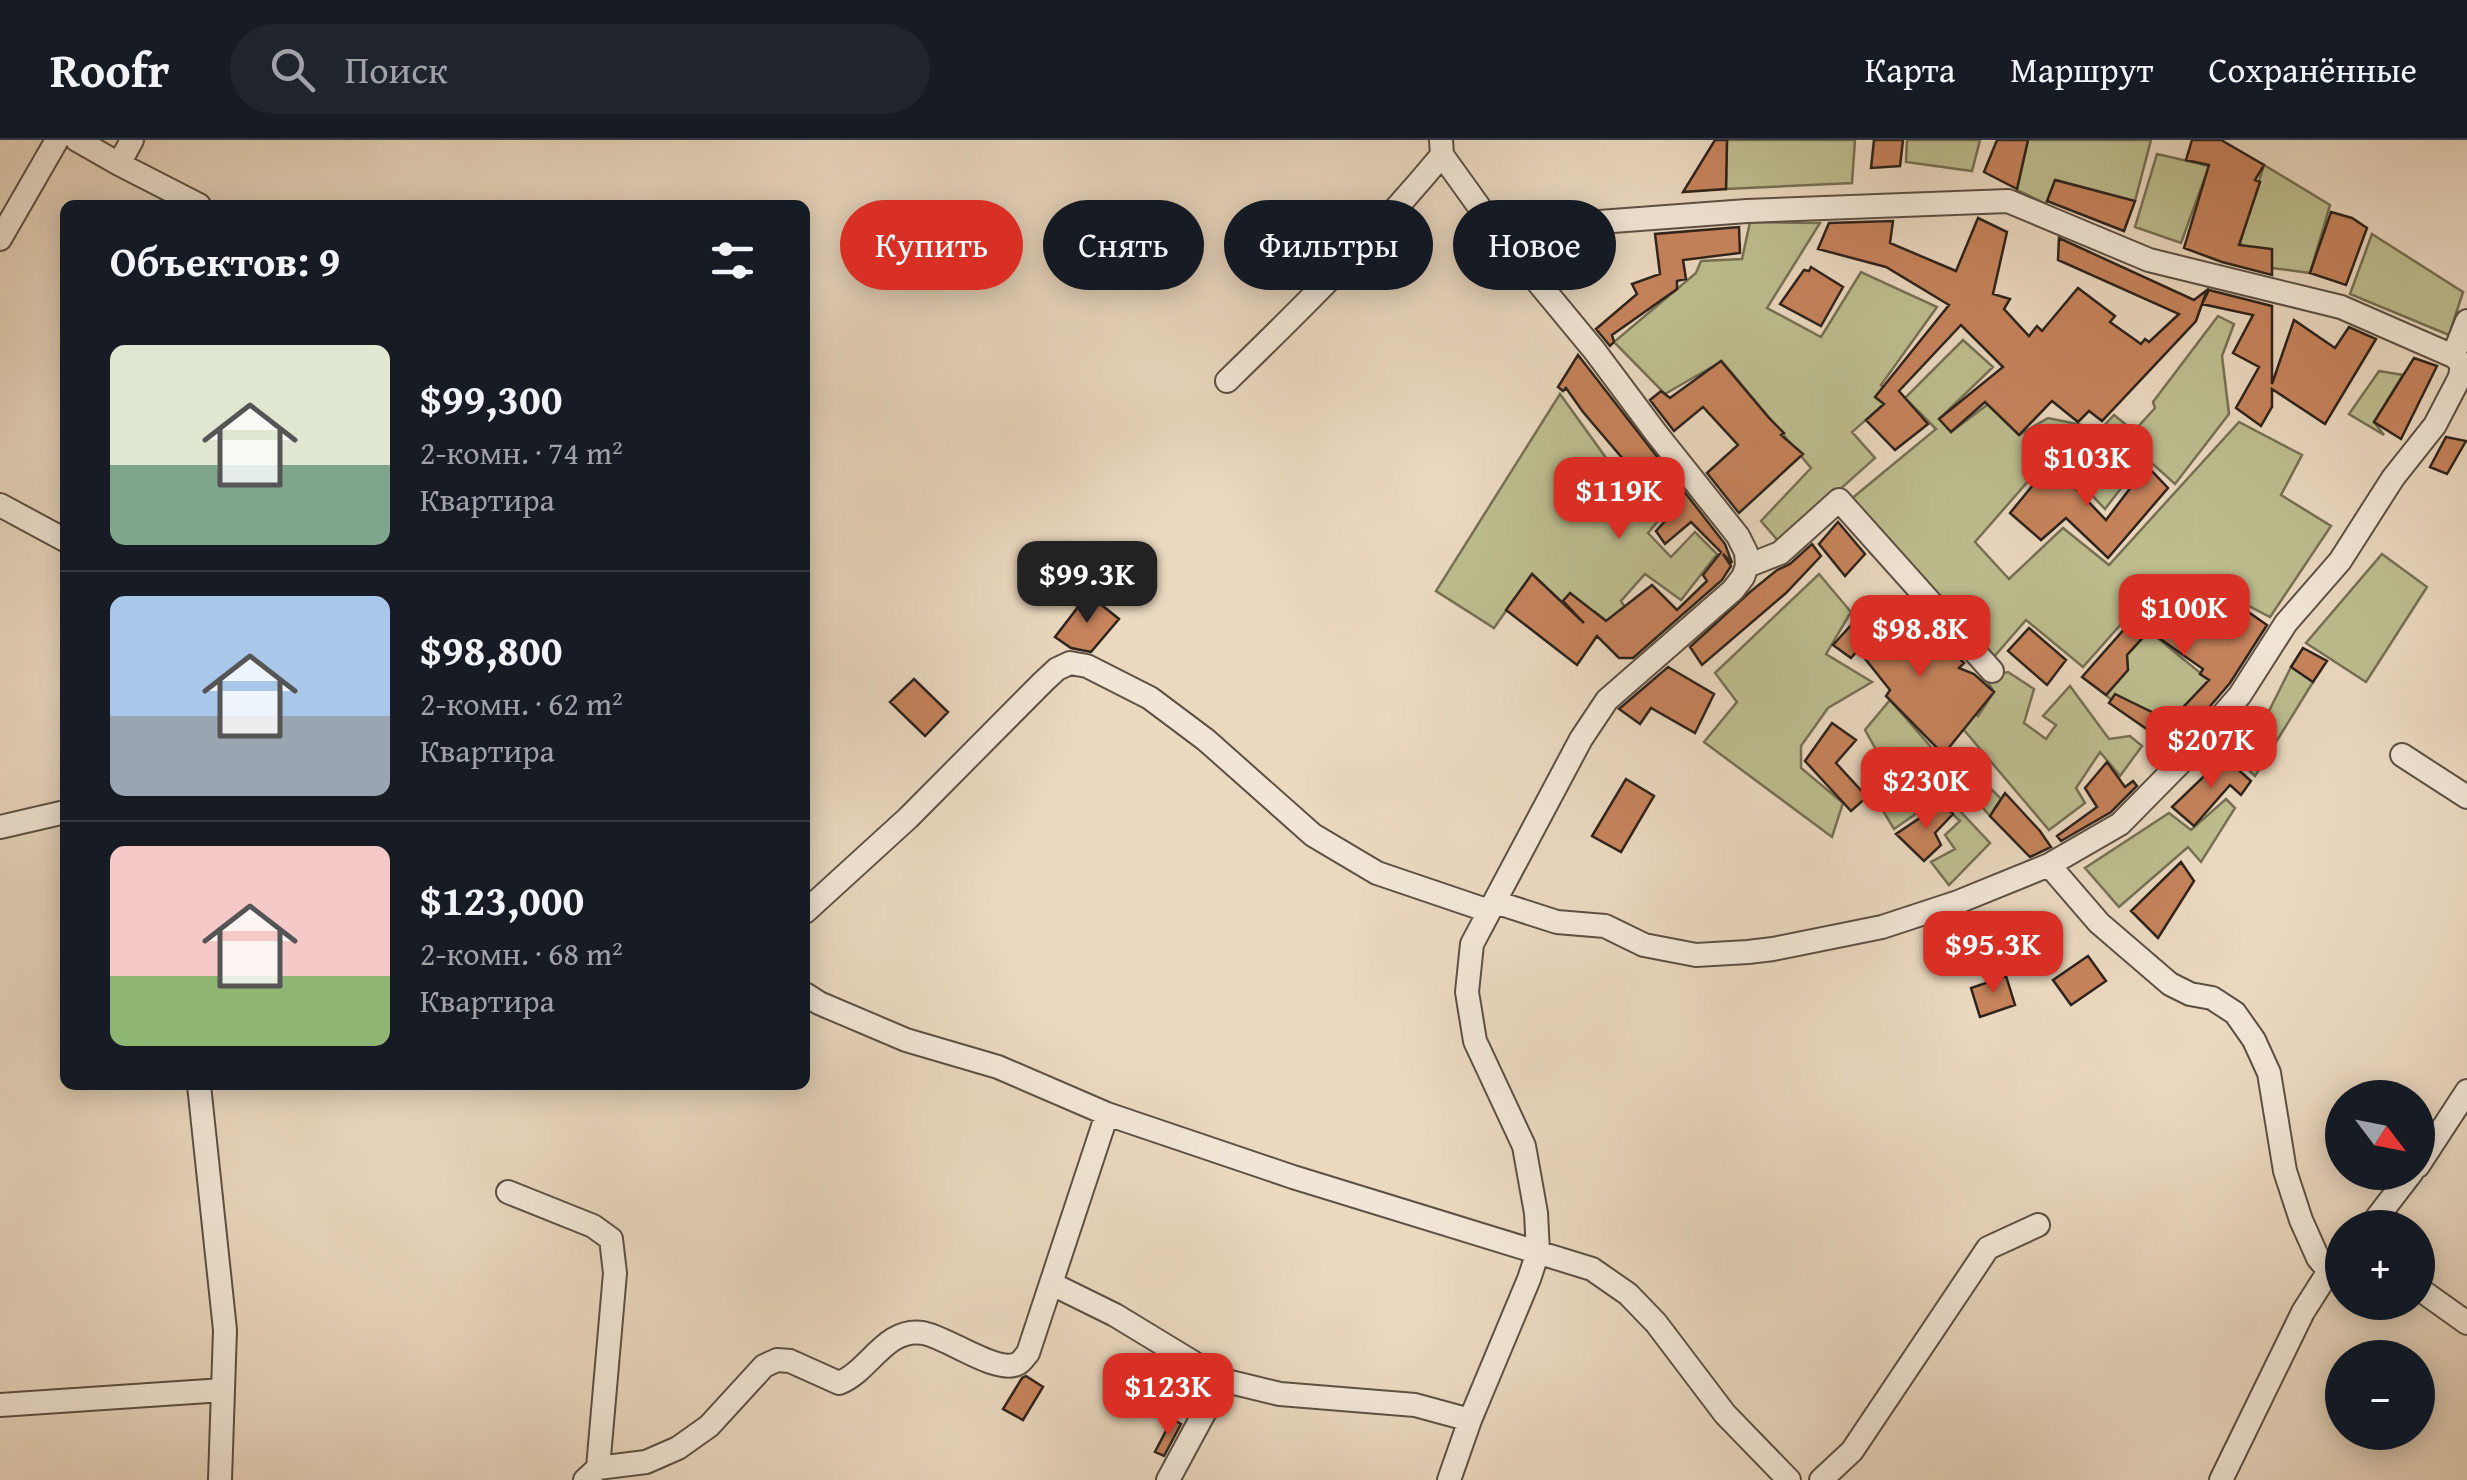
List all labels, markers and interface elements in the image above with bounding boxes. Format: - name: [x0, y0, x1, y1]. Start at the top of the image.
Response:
- search box: [230, 24, 930, 114]
- text: Roofr: [50, 34, 170, 105]
- text: Поиск: [345, 41, 448, 97]
- icon: search: [265, 42, 320, 97]
- text: Карта: [1865, 44, 1955, 95]
- text: Маршрут: [2010, 44, 2153, 95]
- text: Сохранённые: [2208, 44, 2417, 95]
- chip: Купить: [840, 200, 1023, 290]
- chip: Снять: [1043, 200, 1204, 290]
- chip: Фильтры: [1224, 200, 1433, 290]
- chip: Новое: [1453, 200, 1616, 290]
- text: Объектов: 9: [110, 230, 340, 291]
- icon: filters: [705, 233, 760, 288]
- text: $99,300: [420, 368, 562, 429]
- icon: home: [190, 385, 310, 505]
- pin: $103K: [2017, 424, 2157, 509]
- text: 2-комн. · 74 m²: [420, 429, 623, 476]
- text: $103K: [2044, 433, 2130, 480]
- pin: $119K: [1549, 457, 1689, 542]
- text: $119K: [1576, 466, 1662, 513]
- text: Квартира: [420, 476, 555, 523]
- pin: $99.3K: [1006, 541, 1168, 626]
- text: $99.3K: [1039, 550, 1135, 597]
- pin: $100K: [2114, 574, 2254, 659]
- text: $100K: [2141, 583, 2227, 630]
- pin: $98.8K: [1839, 595, 2001, 680]
- text: $98.8K: [1872, 604, 1968, 651]
- text: $98,800: [420, 619, 562, 680]
- icon: home: [190, 636, 310, 756]
- text: 2-комн. · 62 m²: [420, 680, 623, 727]
- pin: $207K: [2141, 706, 2281, 791]
- text: $207K: [2168, 715, 2254, 762]
- text: Квартира: [420, 727, 555, 774]
- pin: $230K: [1856, 747, 1996, 832]
- text: $230K: [1883, 756, 1969, 803]
- text: $123,000: [420, 869, 584, 930]
- icon: home: [190, 886, 310, 1006]
- pin: $95.3K: [1912, 911, 2074, 996]
- text: $95.3K: [1945, 920, 2041, 967]
- text: 2-комн. · 68 m²: [420, 930, 623, 977]
- text: Квартира: [420, 977, 555, 1024]
- north arrow: [2325, 1080, 2435, 1190]
- map controls: [2325, 1080, 2435, 1450]
- button: +: [2325, 1210, 2435, 1320]
- button: −: [2325, 1340, 2435, 1450]
- pin: $123K: [1098, 1353, 1238, 1438]
- text: $123K: [1125, 1362, 1211, 1409]

